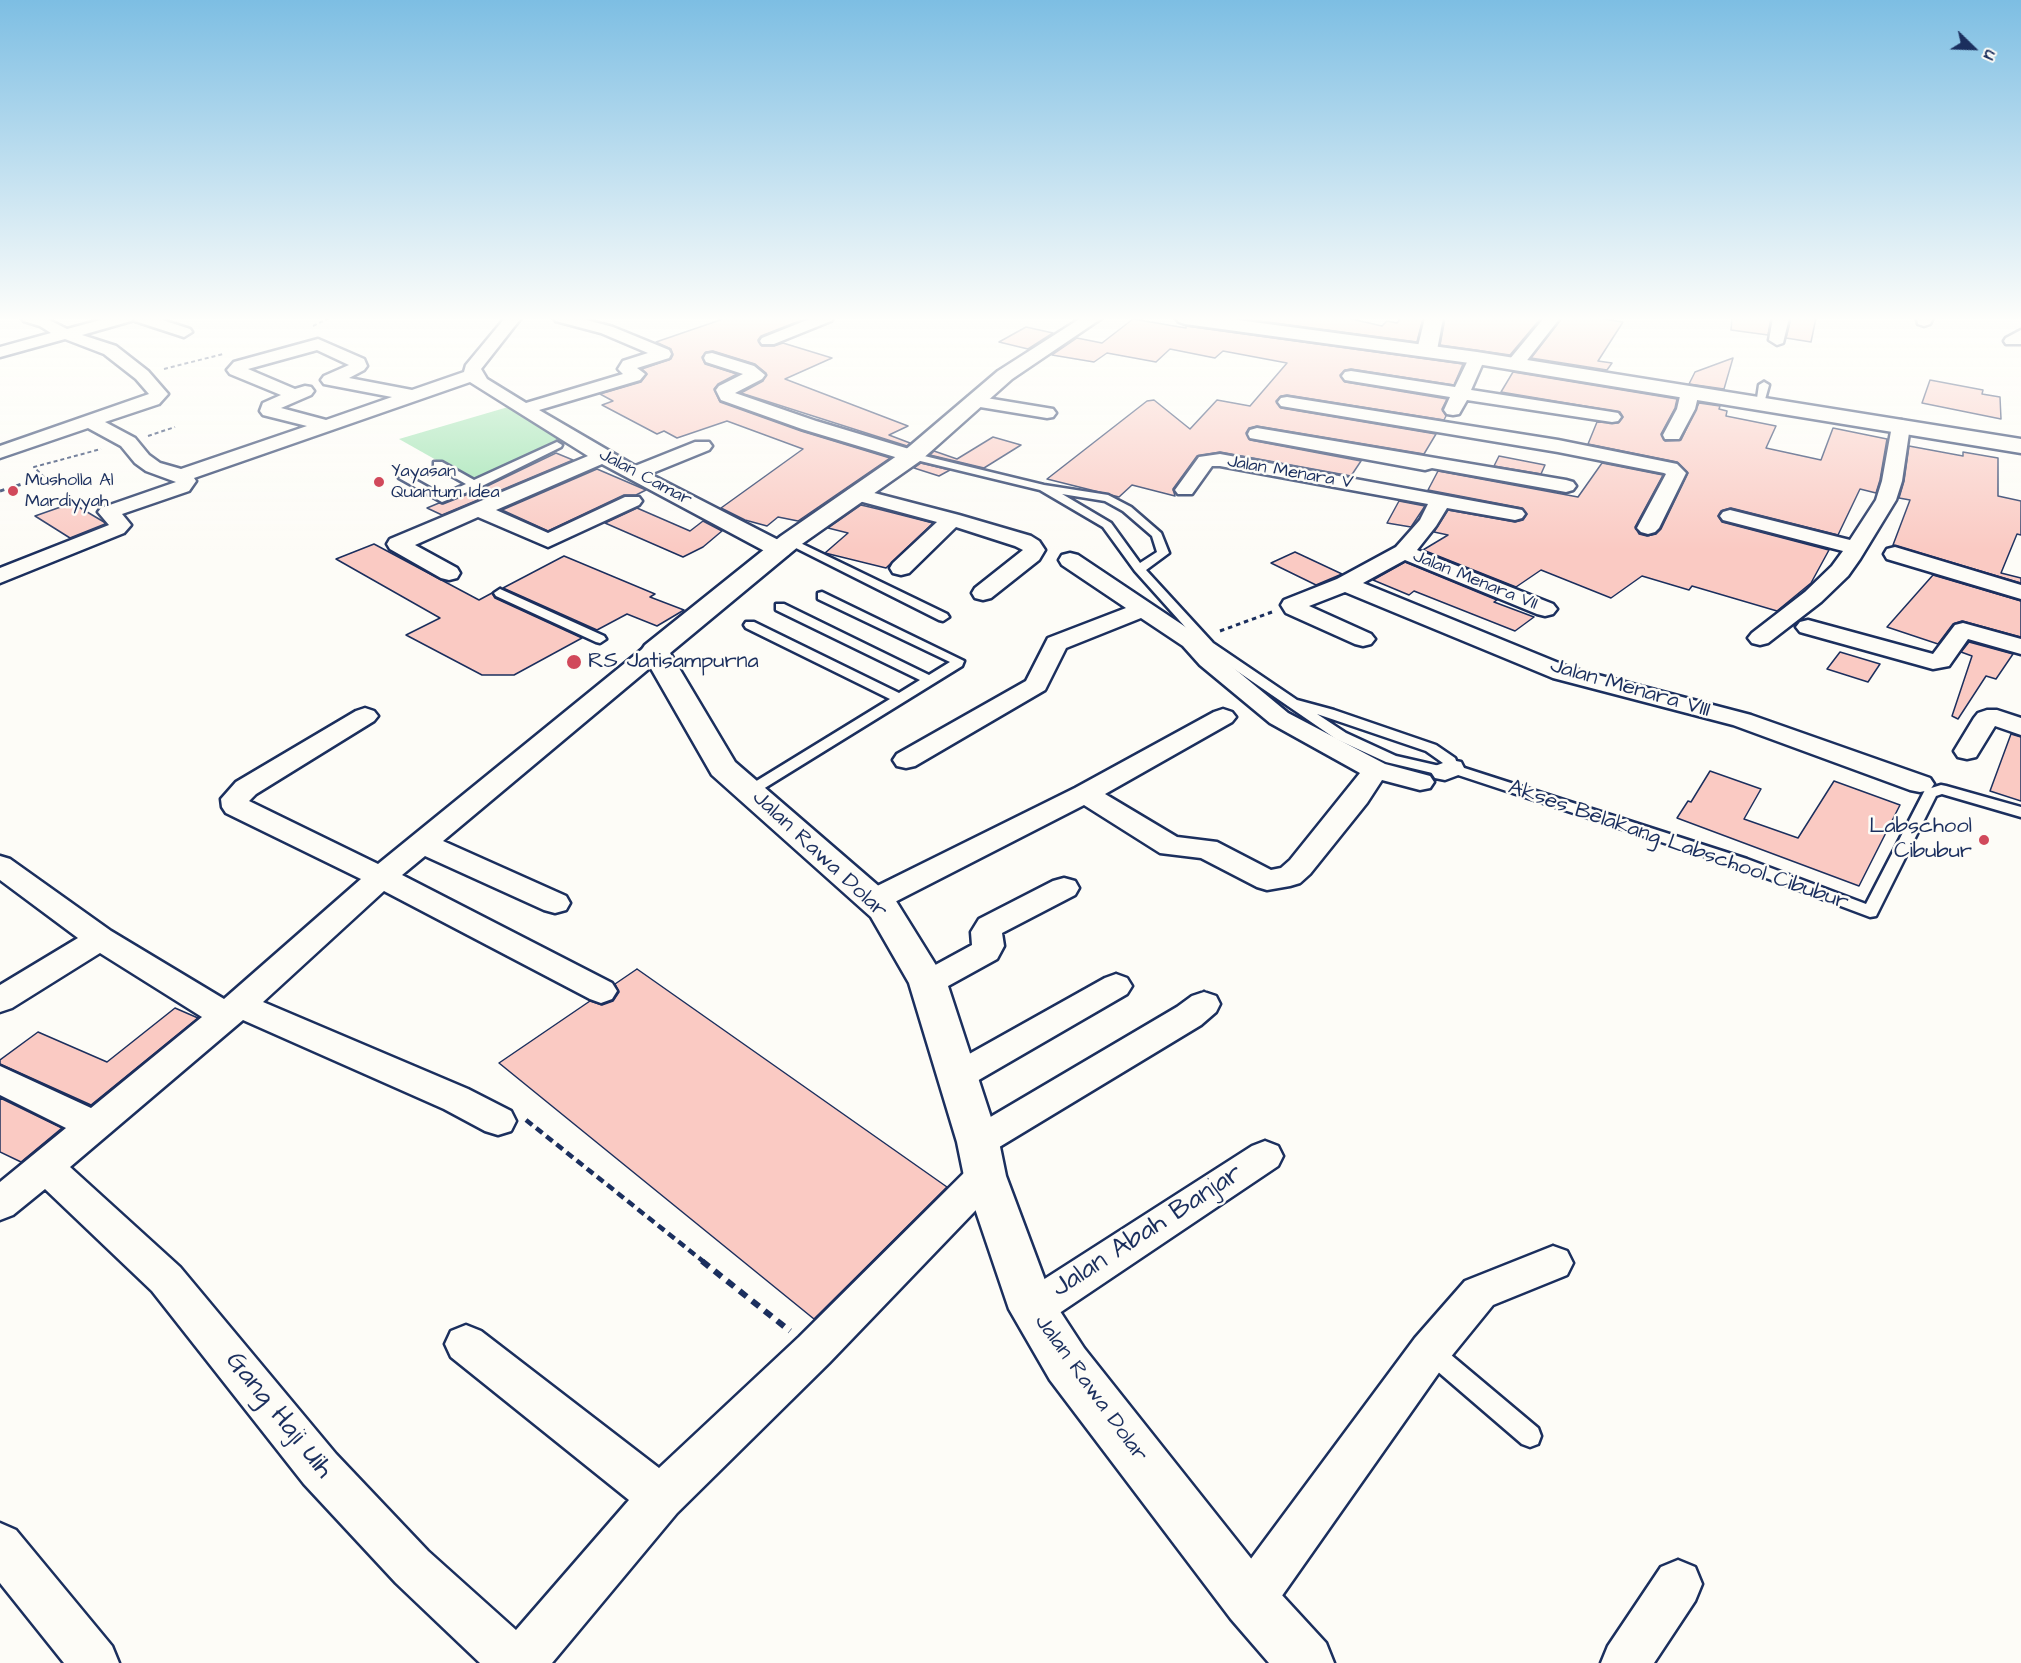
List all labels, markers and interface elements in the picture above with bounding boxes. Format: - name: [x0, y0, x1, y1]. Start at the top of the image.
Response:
- north arrow: [1943, 18, 2003, 78]
- text: U: [1978, 47, 2001, 63]
- street label: Jalan Camar: [595, 445, 695, 511]
- street label: Jalan Menara V: [1225, 451, 1355, 495]
- place label: Yayasan Quantum Idea: [391, 461, 500, 504]
- place label: Musholla Al Mardiyyah: [25, 470, 113, 512]
- marker: Yayasan Quantum Idea: [372, 475, 386, 489]
- marker: Musholla Al Mardiyyah: [6, 484, 20, 498]
- street label: Jalan Menara VII: [1409, 546, 1541, 616]
- place label: RS Jatisampurna: [588, 649, 759, 675]
- marker: RS Jatisampurna: [565, 653, 583, 671]
- street label: Jalan Menara VIII: [1547, 654, 1713, 724]
- street label: Akses Belakang Labschool Cibubur: [1504, 775, 1852, 917]
- street label: Jalan Rawa Dolar: [746, 786, 892, 924]
- place label: Labschool Cibubur: [1869, 814, 1972, 866]
- marker: Labschool Cibubur: [1977, 833, 1991, 847]
- street label: Jalan Abah Banjar: [1047, 1158, 1249, 1306]
- street label: Jalan Rawa Dolar: [1028, 1310, 1152, 1468]
- street label: Gang Haji Uih: [217, 1346, 339, 1486]

